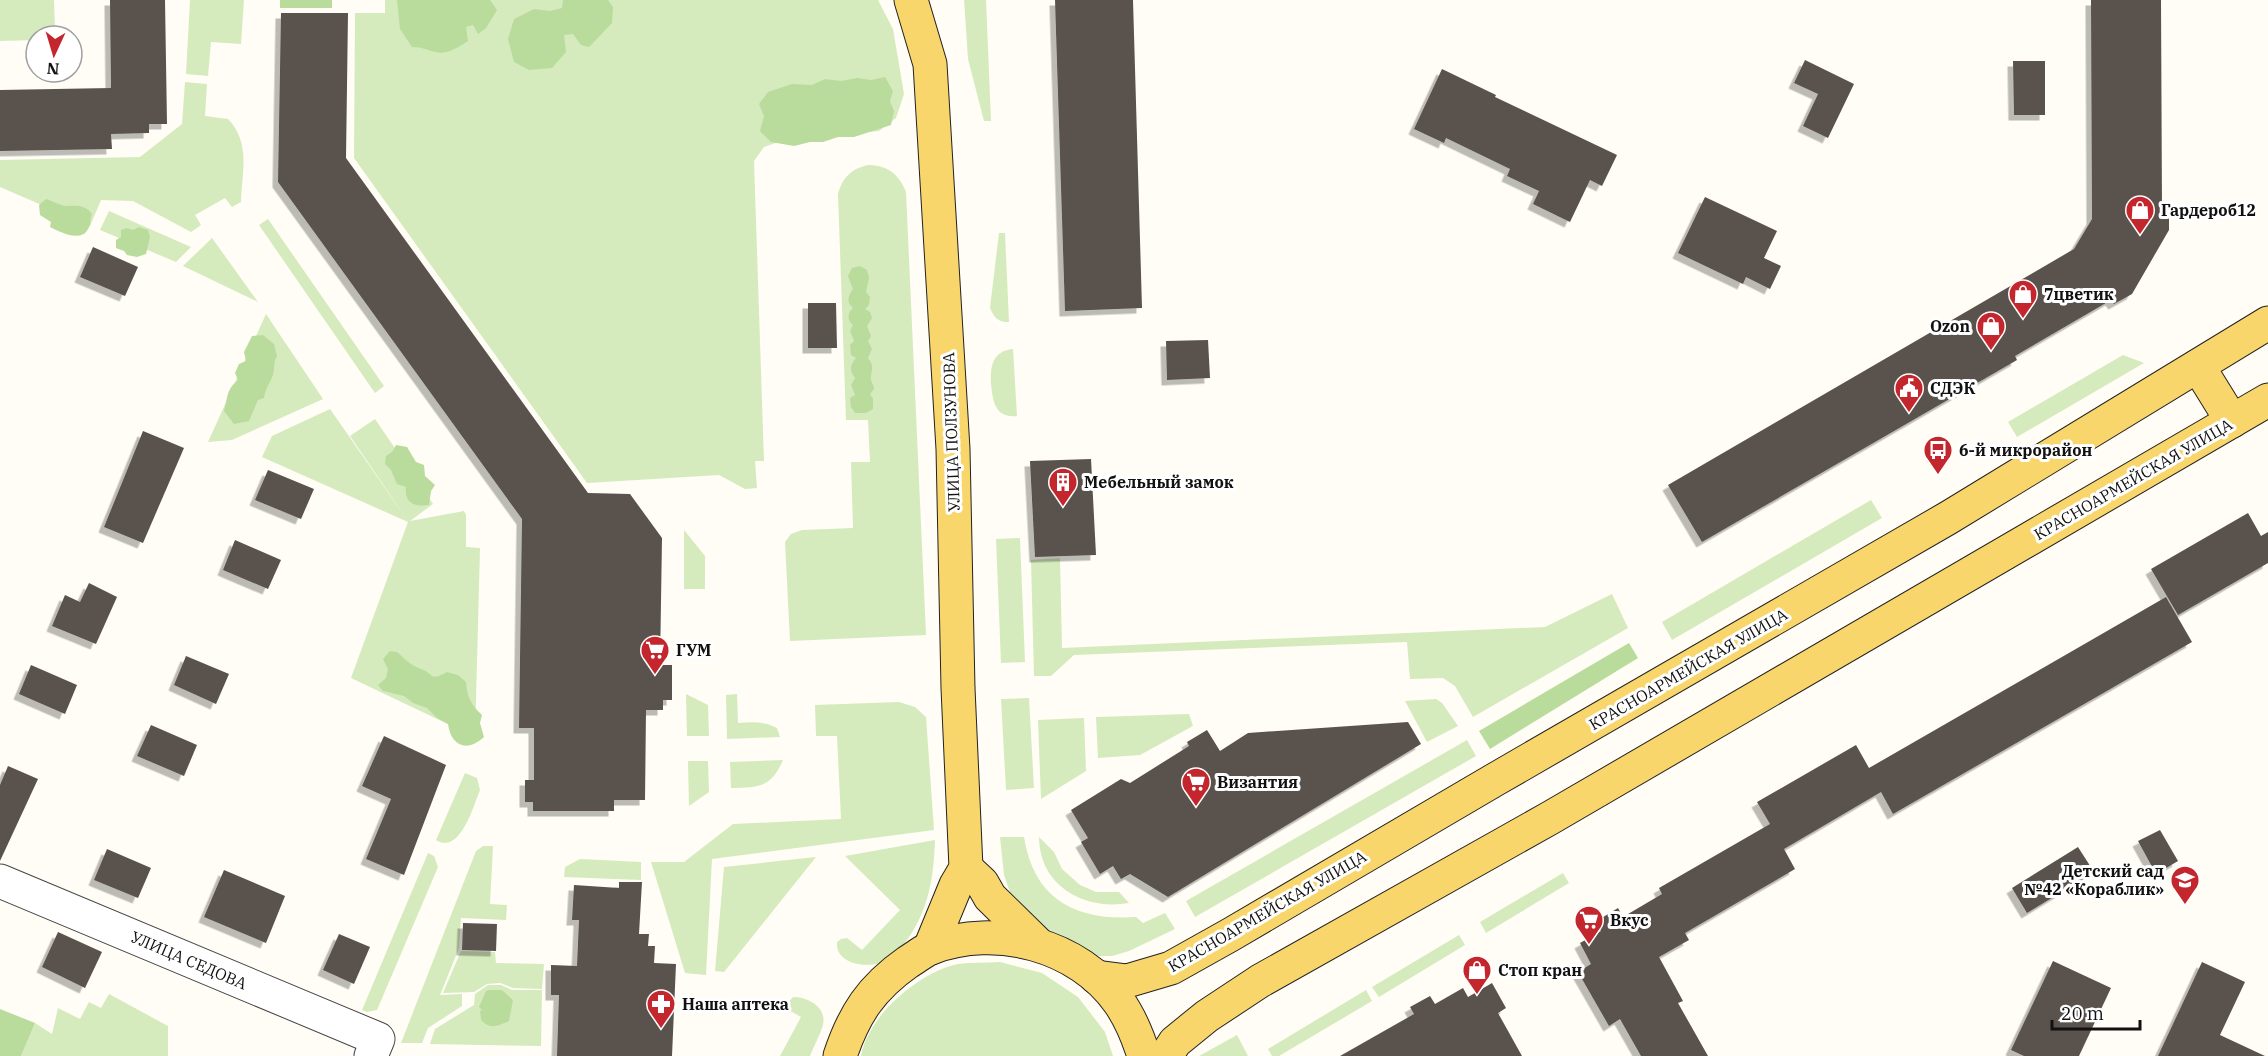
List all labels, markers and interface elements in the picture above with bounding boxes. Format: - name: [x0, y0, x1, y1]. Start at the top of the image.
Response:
- north arrow: [24, 24, 84, 84]
- text: N: [46, 59, 60, 79]
- shop icon: Гардероб12: [2124, 194, 2156, 236]
- place label: Гардероб12: [2161, 200, 2256, 220]
- shop icon: 7цветик: [2007, 278, 2039, 320]
- place label: 7цветик: [2044, 284, 2114, 304]
- shop icon: Ozon: [1975, 310, 2007, 352]
- place label: Ozon: [1930, 316, 1970, 336]
- street label: УЛИЦА ПОЛЗУНОВА: [938, 352, 964, 512]
- public building icon: СДЭК: [1893, 372, 1925, 414]
- place label: СДЭК: [1930, 378, 1975, 398]
- street label: КРАСНОАРМЕЙСКАЯ УЛИЦА: [2030, 414, 2236, 544]
- bus stop icon: 6-й микрорайон: [1922, 434, 1954, 476]
- place label: 6-й микрорайон: [1959, 440, 2092, 460]
- building icon: Мебельный замок: [1047, 466, 1079, 508]
- place label: Мебельный замок: [1084, 472, 1234, 492]
- street label: КРАСНОАРМЕЙСКАЯ УЛИЦА: [1585, 604, 1791, 734]
- supermarket icon: ГУМ: [639, 634, 671, 676]
- place label: ГУМ: [676, 640, 711, 660]
- supermarket icon: Византия: [1180, 766, 1212, 808]
- place label: Византия: [1217, 772, 1298, 792]
- street label: КРАСНОАРМЕЙСКАЯ УЛИЦА: [1164, 846, 1370, 976]
- place label: Детский сад №42 «Кораблик»: [2024, 861, 2165, 899]
- school or university icon: Детский сад №42 «Кораблик»: [2169, 864, 2201, 906]
- supermarket icon: Вкус: [1573, 904, 1605, 946]
- place label: Вкус: [1610, 910, 1649, 930]
- street label: УЛИЦА СЕДОВА: [128, 927, 250, 993]
- shop icon: Стоп кран: [1461, 954, 1493, 996]
- place label: Стоп кран: [1498, 960, 1582, 980]
- pharmacy icon: Наша аптека: [645, 988, 677, 1030]
- scale bar: [2052, 993, 2140, 1031]
- place label: Наша аптека: [682, 994, 789, 1014]
- text: 20 m: [2061, 1002, 2104, 1025]

